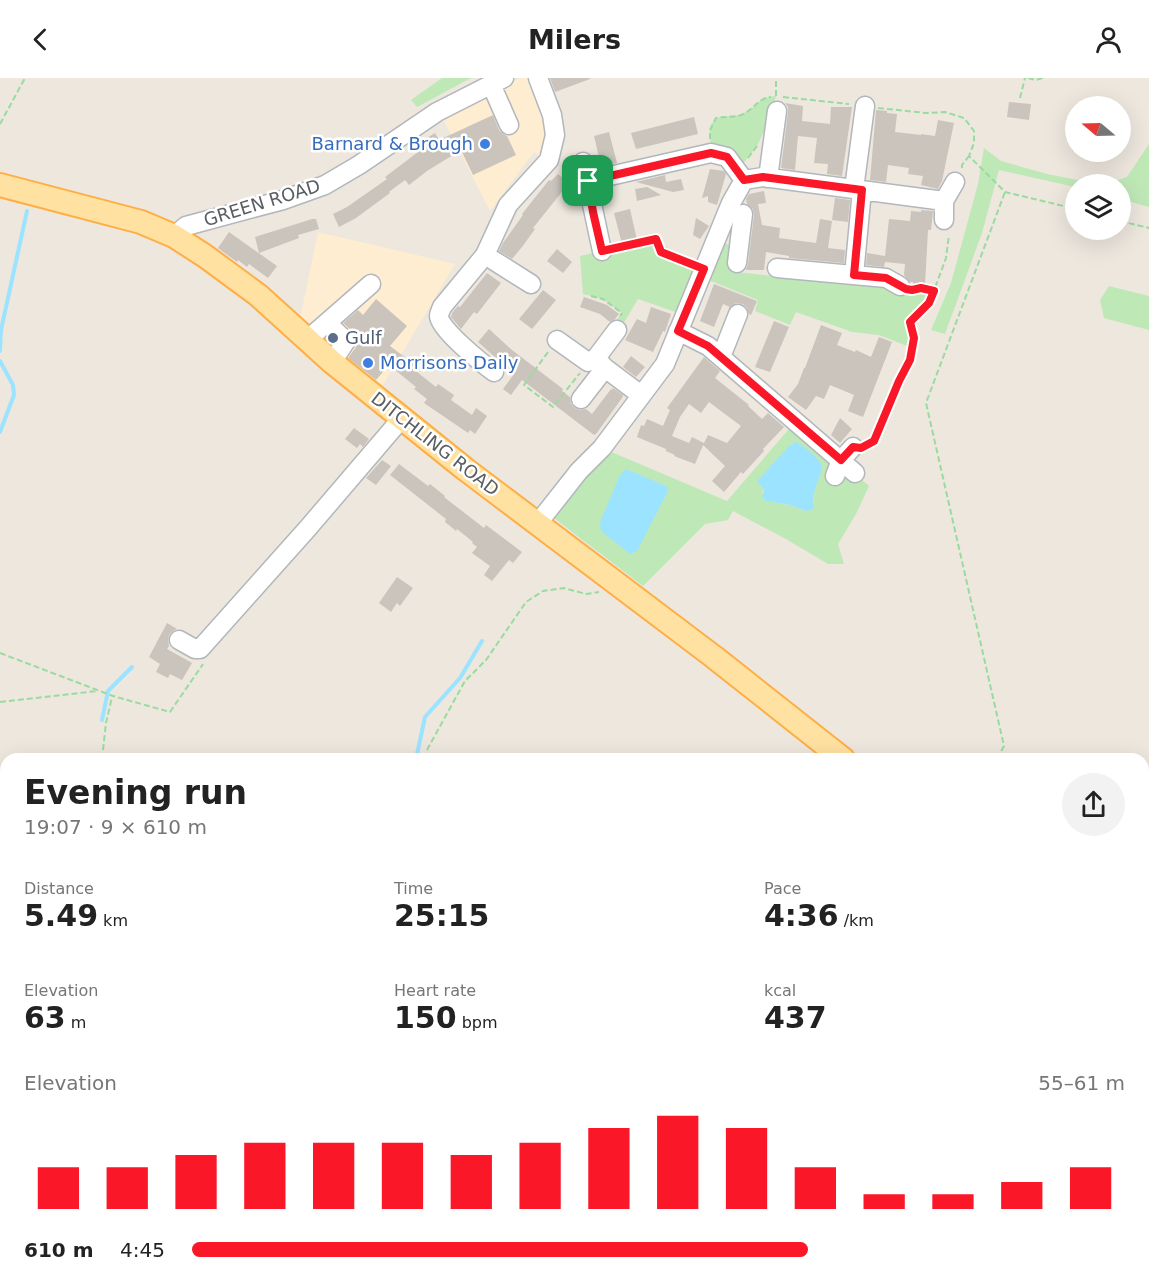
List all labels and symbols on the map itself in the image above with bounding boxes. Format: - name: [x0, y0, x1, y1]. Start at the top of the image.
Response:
- north arrow: [1065, 96, 1131, 162]
- place label: Barnard & Brough: [312, 133, 473, 154]
- marker: Barnard & Brough: [478, 137, 492, 151]
- pin: [562, 155, 613, 206]
- street label: GREEN ROAD: [201, 175, 323, 230]
- place label: Gulf: [345, 327, 382, 348]
- marker: Gulf: [326, 331, 340, 345]
- place label: Morrisons Daily: [380, 352, 519, 373]
- marker: Morrisons Daily: [361, 356, 375, 370]
- street label: DITCHLING ROAD: [367, 387, 503, 500]

